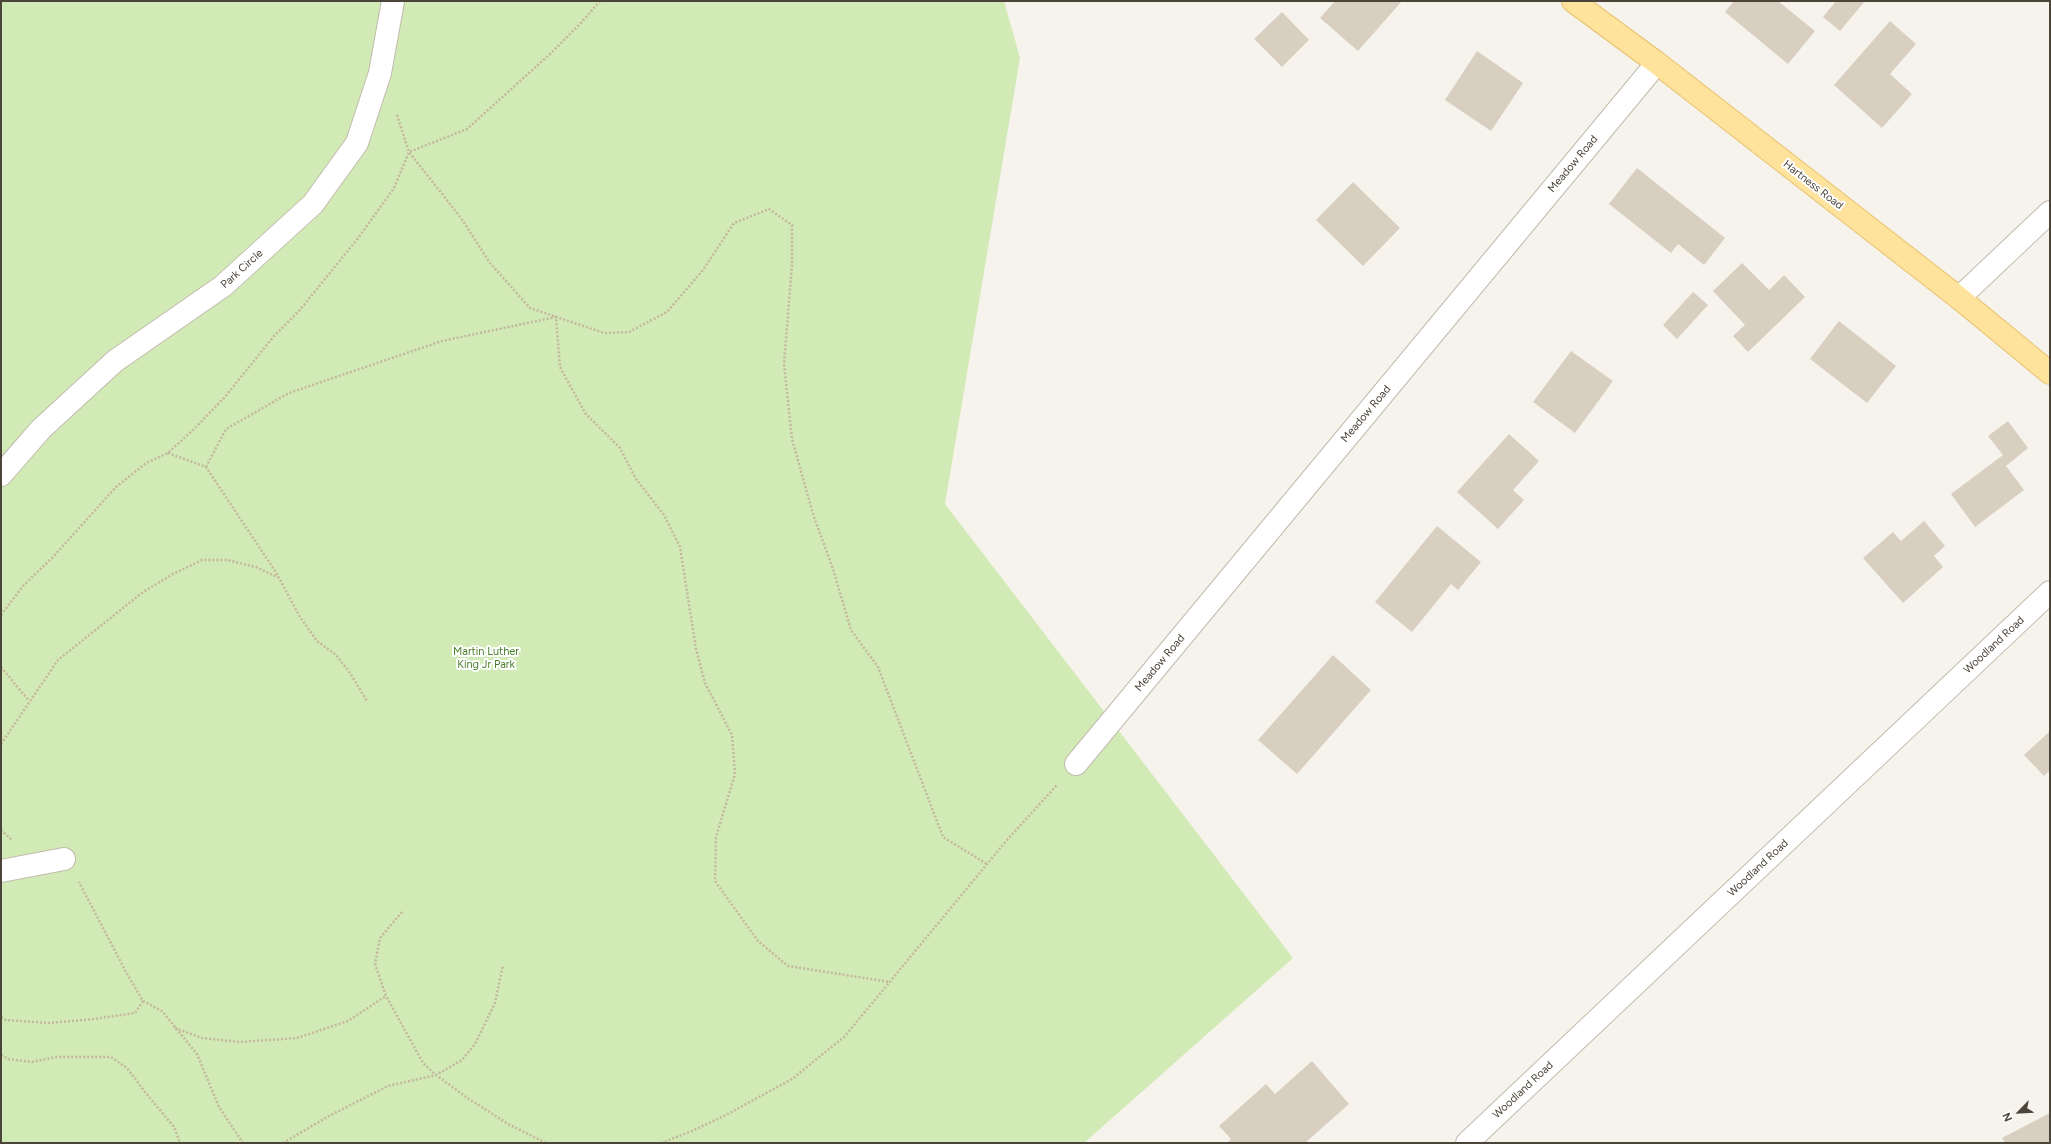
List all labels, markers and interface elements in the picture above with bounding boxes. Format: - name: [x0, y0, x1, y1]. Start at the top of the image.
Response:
- street label: Meadow Road: [1545, 133, 1601, 195]
- street label: Hartness Road: [1780, 158, 1846, 212]
- street label: Park Circle: [218, 247, 266, 291]
- street label: Meadow Road: [1338, 383, 1394, 445]
- street label: Woodland Road: [1961, 614, 2027, 676]
- street label: Meadow Road: [1132, 632, 1188, 694]
- park label: Martin Luther King Jr Park: [453, 645, 519, 671]
- street label: Woodland Road: [1725, 837, 1791, 899]
- street label: Woodland Road: [1490, 1059, 1556, 1121]
- north arrow: [1999, 1092, 2039, 1132]
- text: N: [2000, 1111, 2015, 1124]

